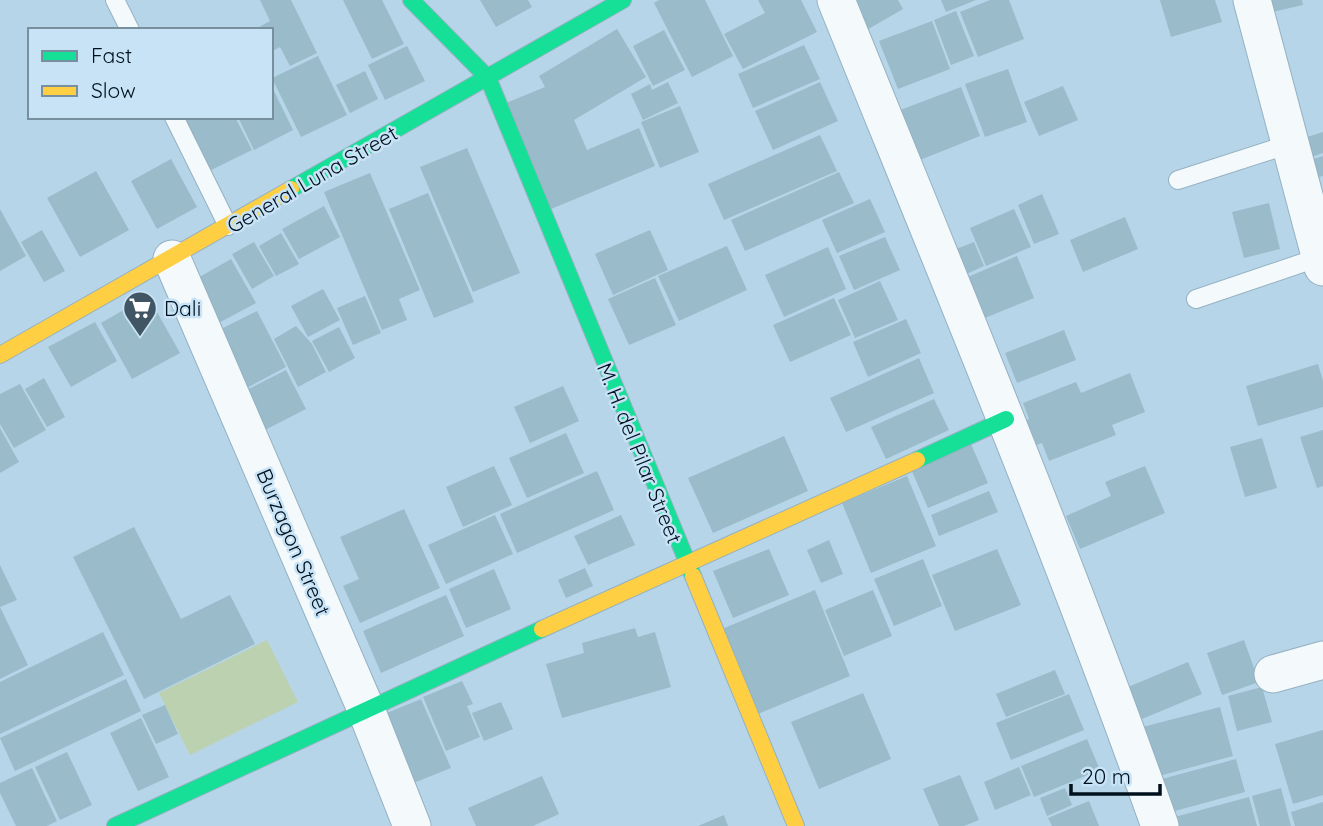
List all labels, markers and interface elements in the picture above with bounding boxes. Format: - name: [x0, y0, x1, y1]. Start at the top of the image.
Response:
- legend: [28, 28, 273, 119]
- text: Fast: [91, 42, 132, 68]
- text: Slow: [91, 77, 136, 103]
- street label: General Luna Street: [222, 120, 402, 238]
- supermarket icon: Dali: [121, 289, 159, 338]
- place label: Dali: [164, 295, 201, 321]
- street label: M. H. del Pilar Street: [592, 359, 688, 547]
- street label: Burzagon Street: [251, 465, 337, 619]
- scale bar: [1071, 752, 1160, 796]
- text: 20 m: [1082, 763, 1131, 789]

